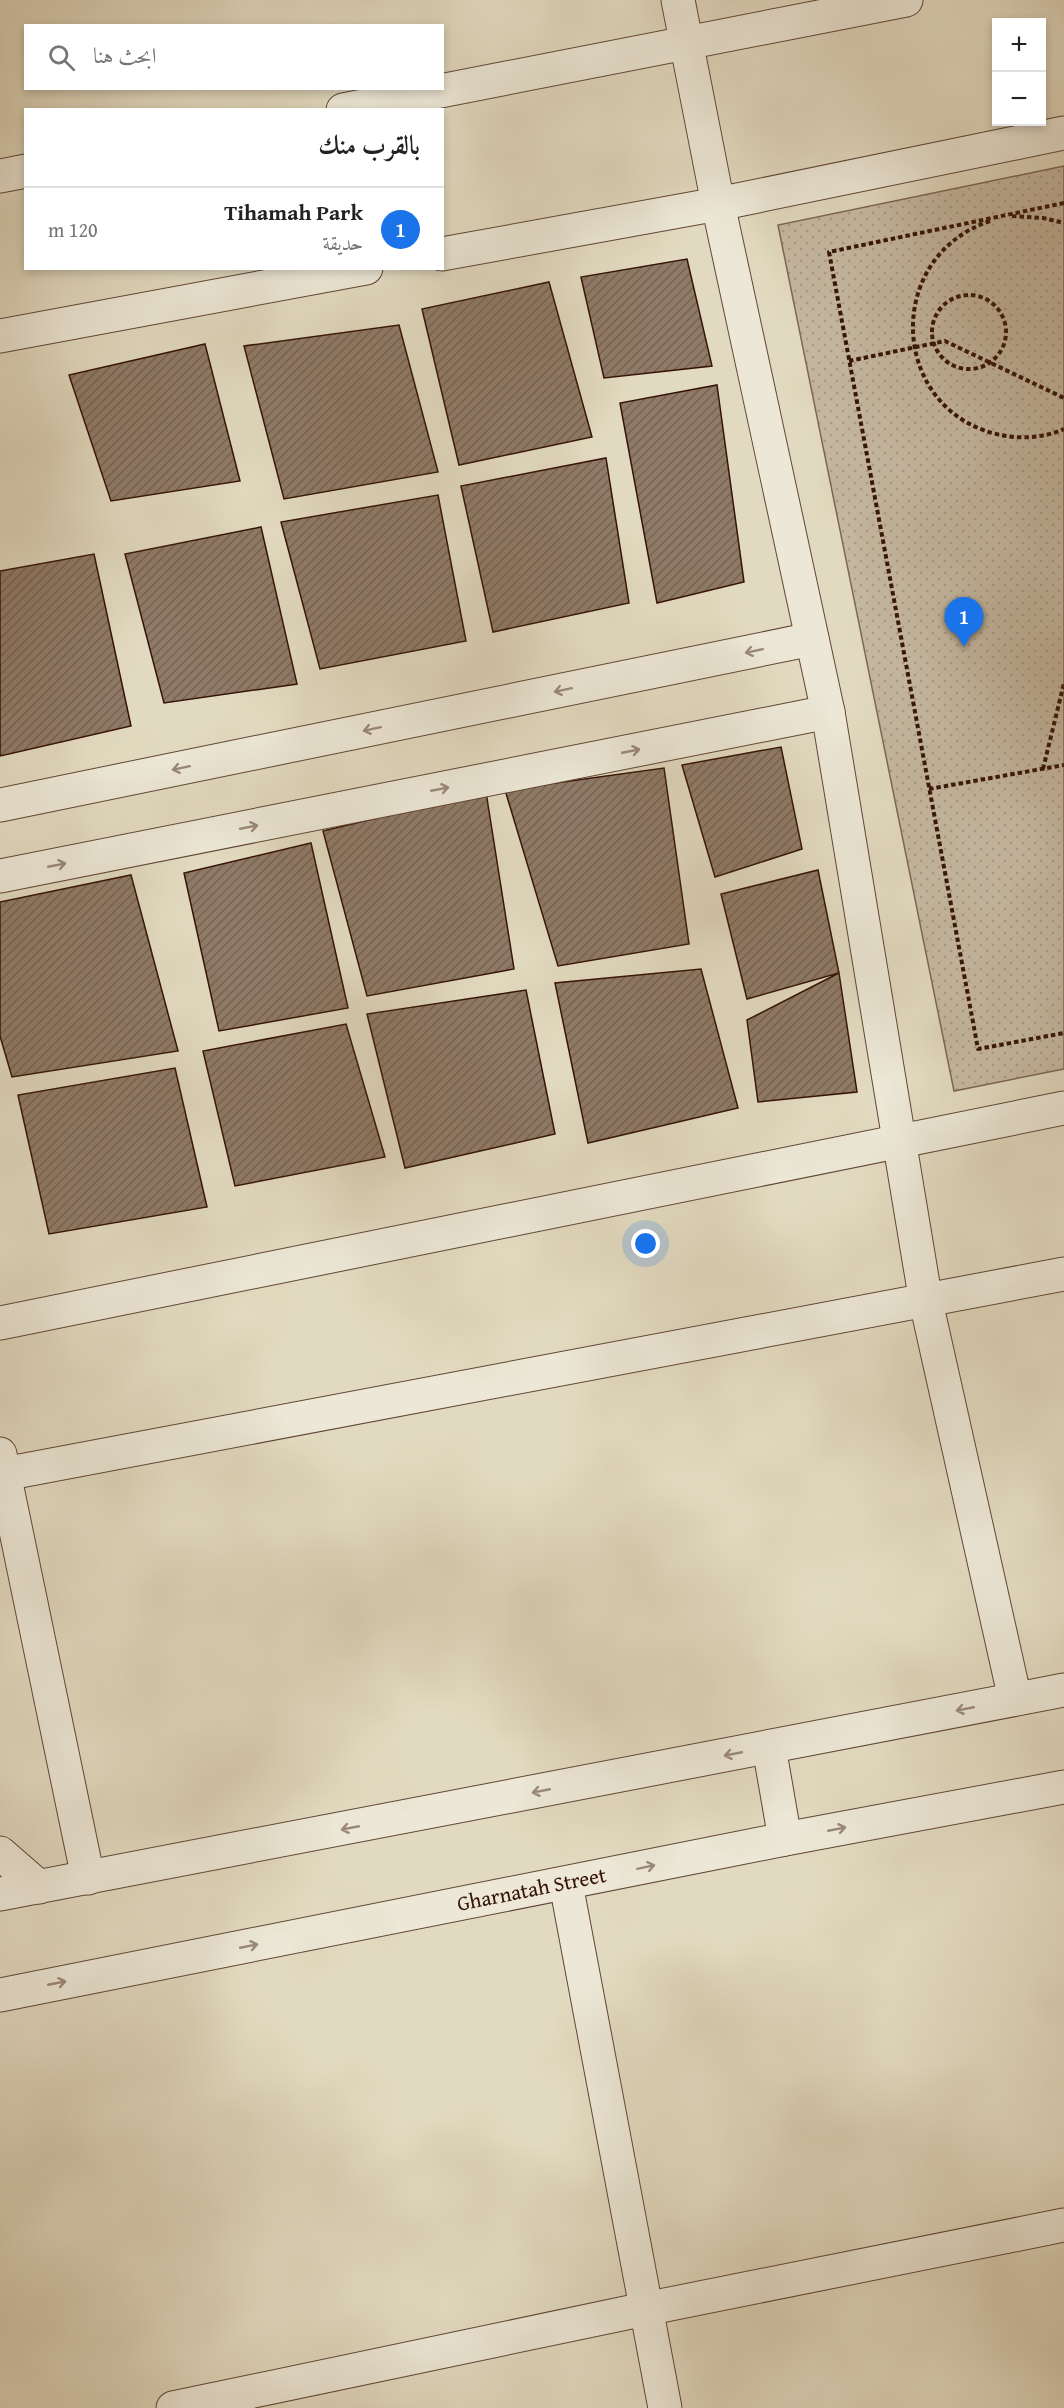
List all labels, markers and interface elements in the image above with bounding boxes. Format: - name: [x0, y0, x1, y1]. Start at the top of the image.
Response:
- map controls: [992, 18, 1046, 126]
- button: +: [992, 18, 1046, 72]
- search box: [24, 24, 444, 90]
- text: ابحث هنا: [93, 39, 157, 71]
- icon: search: [45, 41, 78, 74]
- button: −: [992, 72, 1046, 126]
- text: بالقرب منك: [318, 125, 420, 164]
- text: Tihamah Park: [224, 196, 363, 228]
- text: 120 m: [48, 215, 98, 244]
- text: 1: [395, 215, 406, 244]
- text: حديقة: [323, 228, 363, 257]
- pin: 1: [944, 598, 984, 647]
- one-way arrow: [745, 646, 765, 657]
- one-way arrow: [554, 685, 574, 696]
- one-way arrow: [363, 724, 383, 735]
- one-way arrow: [621, 745, 641, 756]
- one-way arrow: [172, 763, 192, 774]
- one-way arrow: [430, 783, 449, 794]
- one-way arrow: [238, 821, 258, 832]
- one-way arrow: [47, 859, 67, 870]
- your location: [631, 1229, 660, 1258]
- one-way arrow: [956, 1704, 976, 1715]
- one-way arrow: [723, 1749, 743, 1760]
- one-way arrow: [532, 1786, 551, 1797]
- one-way arrow: [340, 1823, 360, 1834]
- one-way arrow: [827, 1823, 847, 1834]
- street label: Gharnatah Street: [454, 1859, 609, 1919]
- one-way arrow: [636, 1861, 655, 1873]
- one-way arrow: [238, 1940, 258, 1951]
- one-way arrow: [47, 1977, 67, 1988]

